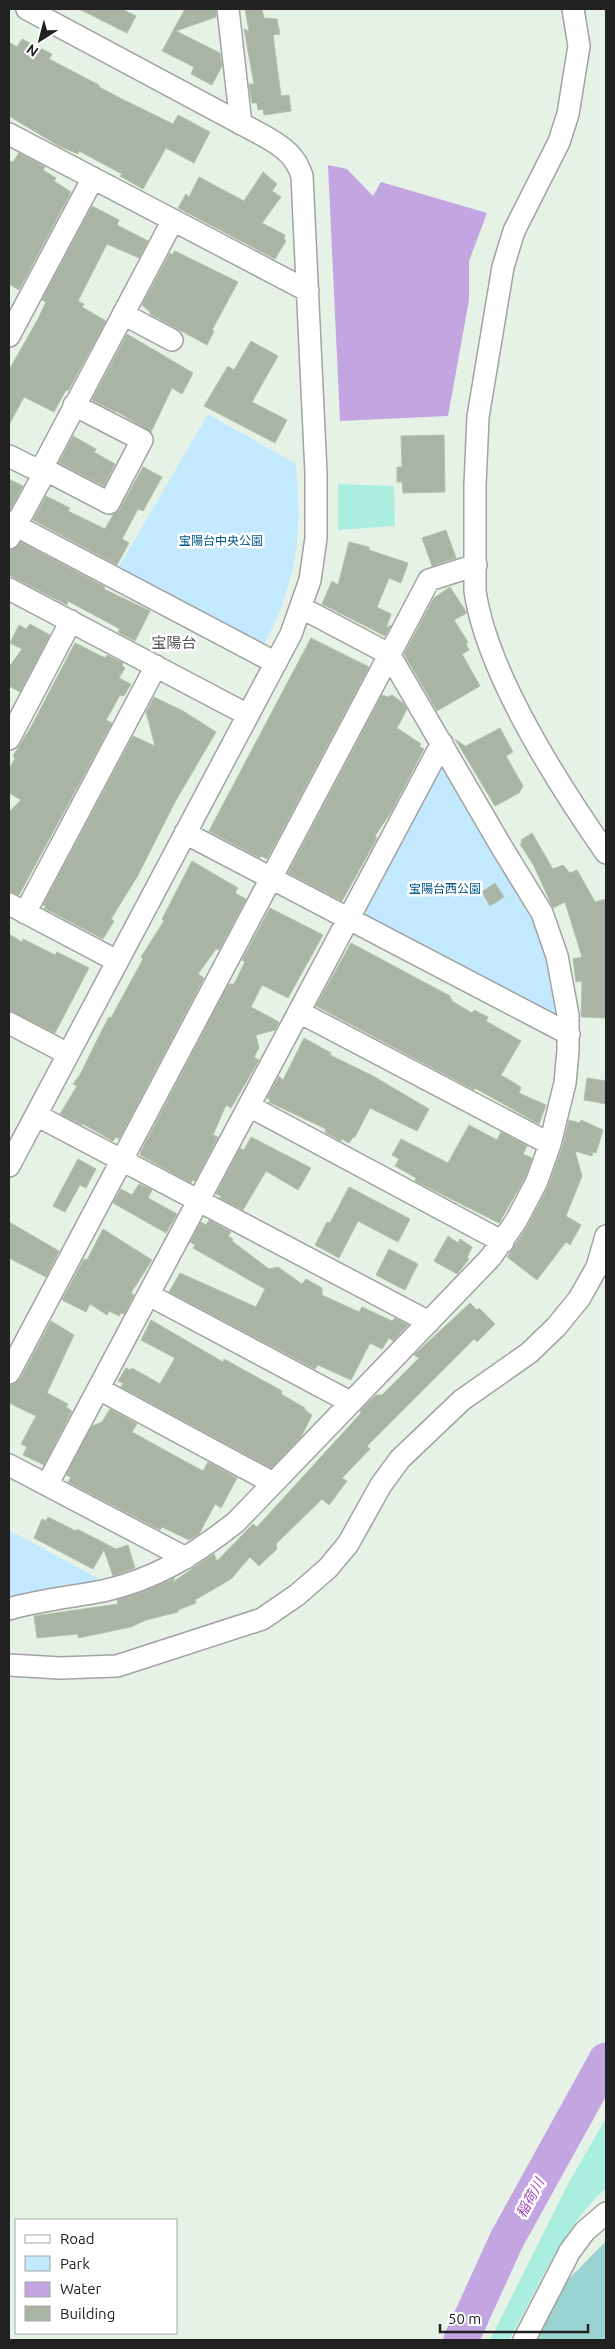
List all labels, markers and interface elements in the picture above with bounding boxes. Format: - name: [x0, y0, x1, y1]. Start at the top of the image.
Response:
- north arrow: [15, 15, 65, 65]
- text: N: [23, 41, 41, 60]
- park label: 宝陽台中央公園: [179, 534, 263, 547]
- district label: 宝陽台: [151, 634, 197, 651]
- park label: 宝陽台西公園: [409, 882, 481, 895]
- water label: 稲荷川: [513, 2174, 548, 2220]
- legend: [15, 2219, 178, 2334]
- text: Road: [60, 2230, 95, 2247]
- text: Park: [60, 2255, 90, 2272]
- text: Water: [60, 2280, 101, 2297]
- scale bar: [440, 2302, 588, 2334]
- text: Building: [60, 2305, 115, 2322]
- text: 50 m: [448, 2310, 481, 2327]

